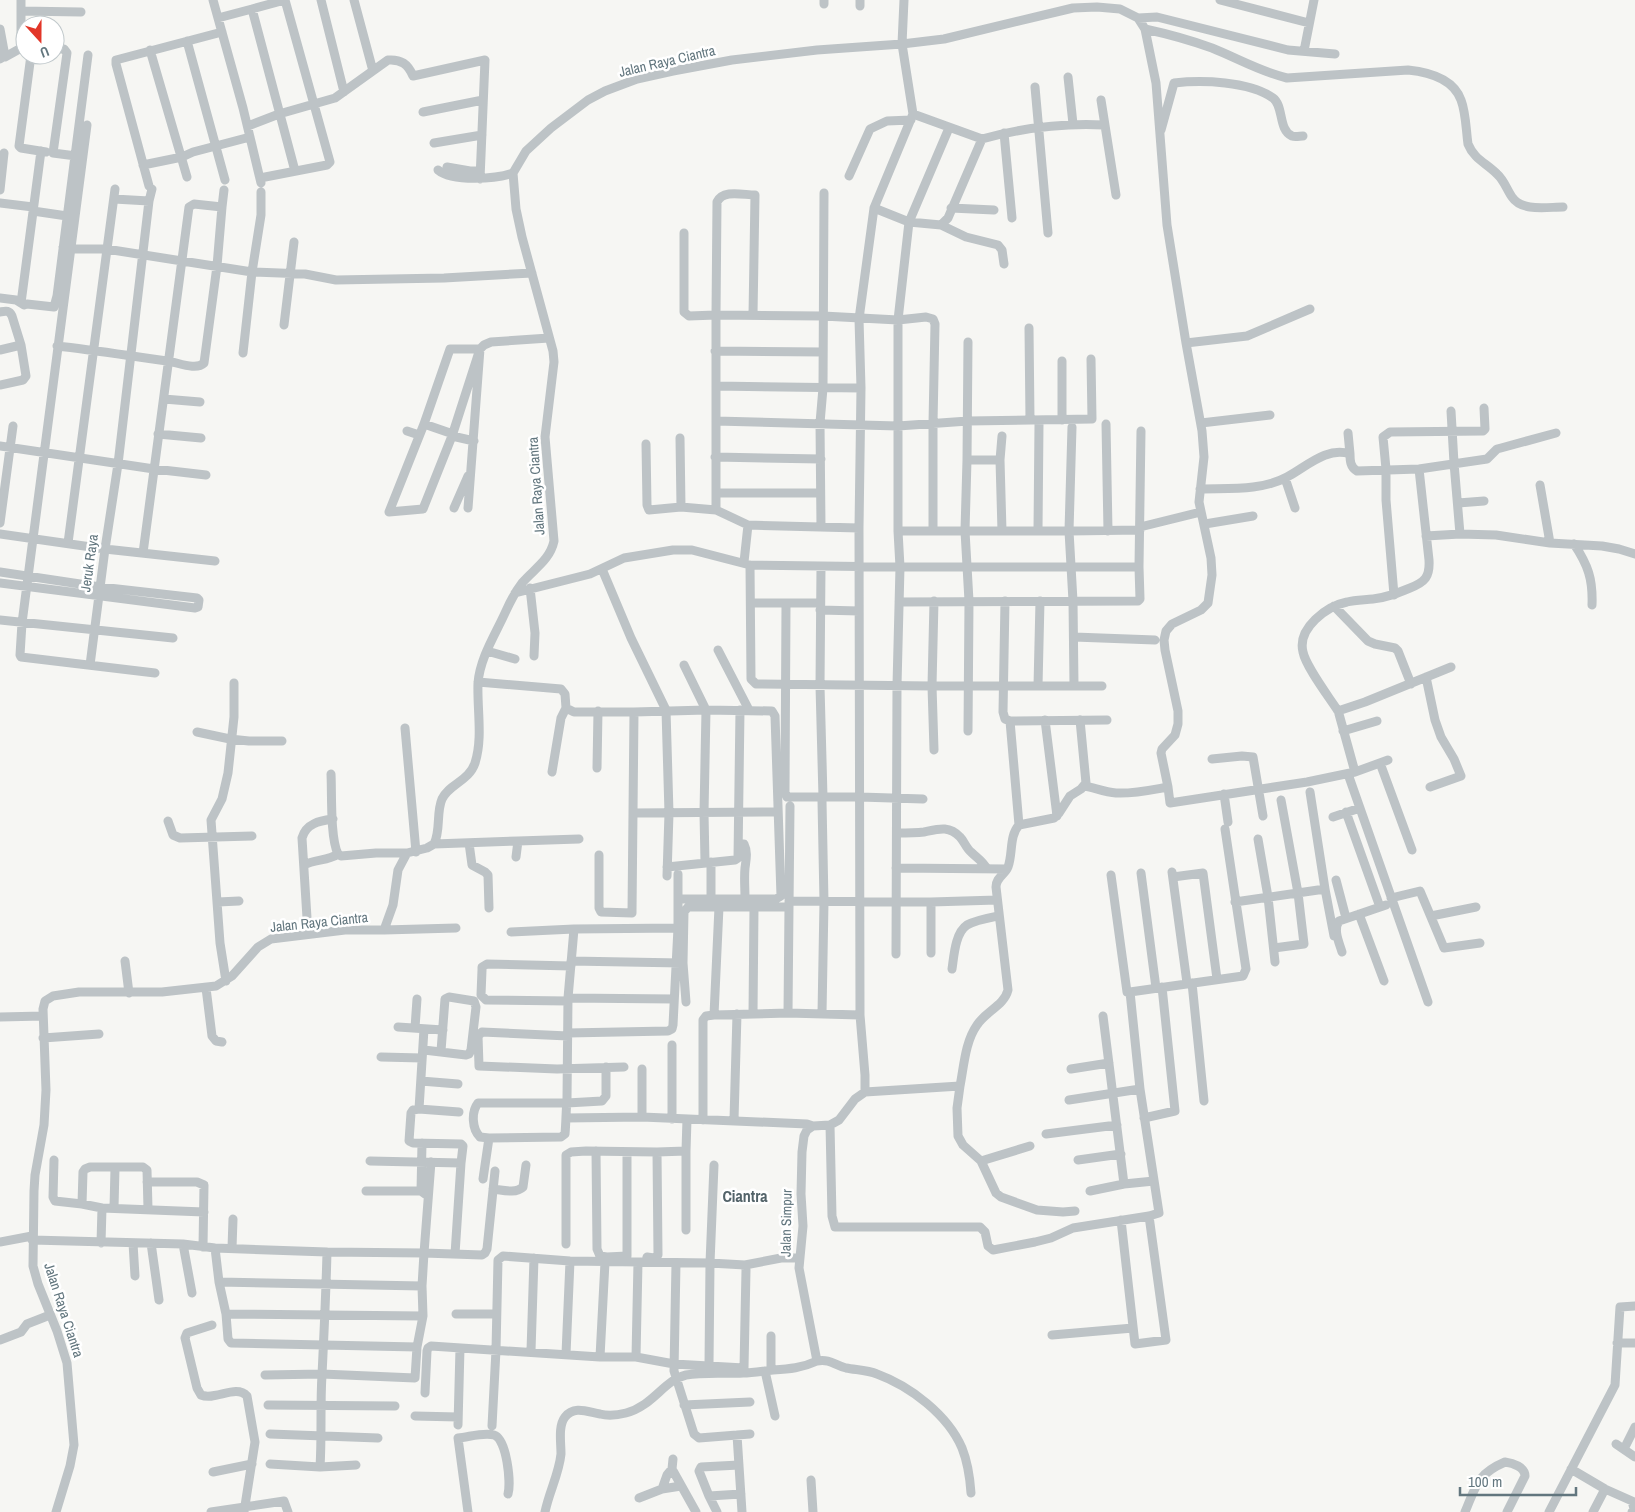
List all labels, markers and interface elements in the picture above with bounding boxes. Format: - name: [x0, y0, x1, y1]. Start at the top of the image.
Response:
- north arrow: [15, 15, 65, 65]
- street label: Jalan Raya Ciantra: [617, 41, 717, 81]
- text: U: [38, 42, 52, 62]
- street label: Jalan Raya Ciantra: [524, 436, 548, 536]
- street label: Jeruk Raya: [76, 532, 102, 593]
- street label: Jalan Raya Ciantra: [269, 908, 369, 936]
- district label: Ciantra: [722, 1185, 768, 1207]
- street label: Jalan Simpur: [776, 1189, 796, 1257]
- street label: Jalan Raya Ciantra: [40, 1260, 88, 1360]
- scale bar: [1460, 1464, 1576, 1496]
- text: 100 m: [1468, 1471, 1502, 1492]

